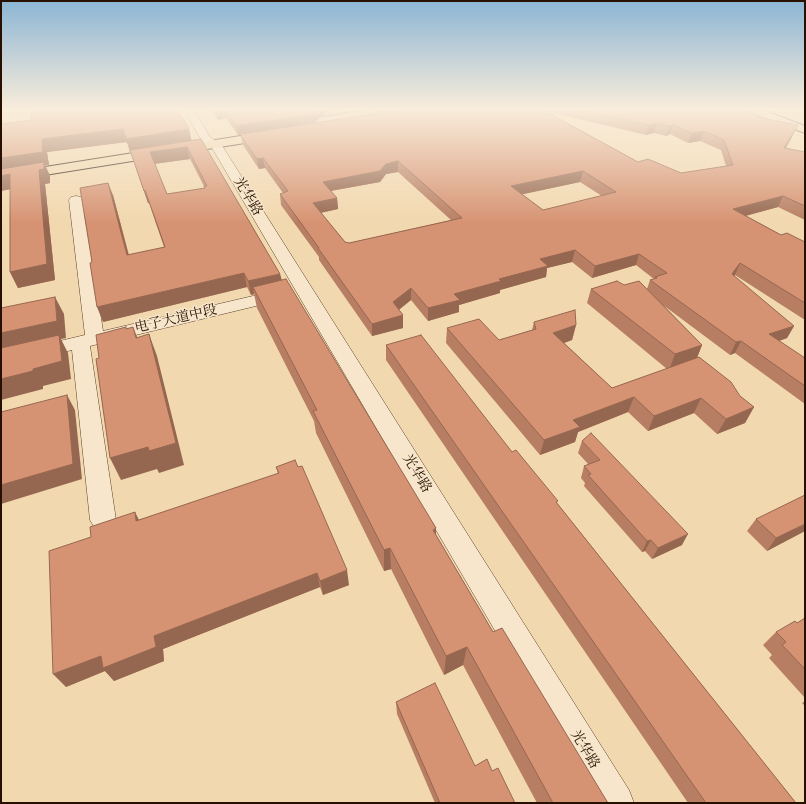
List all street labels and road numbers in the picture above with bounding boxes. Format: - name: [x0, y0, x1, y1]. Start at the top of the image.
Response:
- street label: 光华路: [229, 175, 265, 219]
- street label: 电子大道中段: [133, 302, 219, 338]
- street label: 光华路: [398, 452, 434, 496]
- street label: 光华路: [566, 728, 602, 772]

